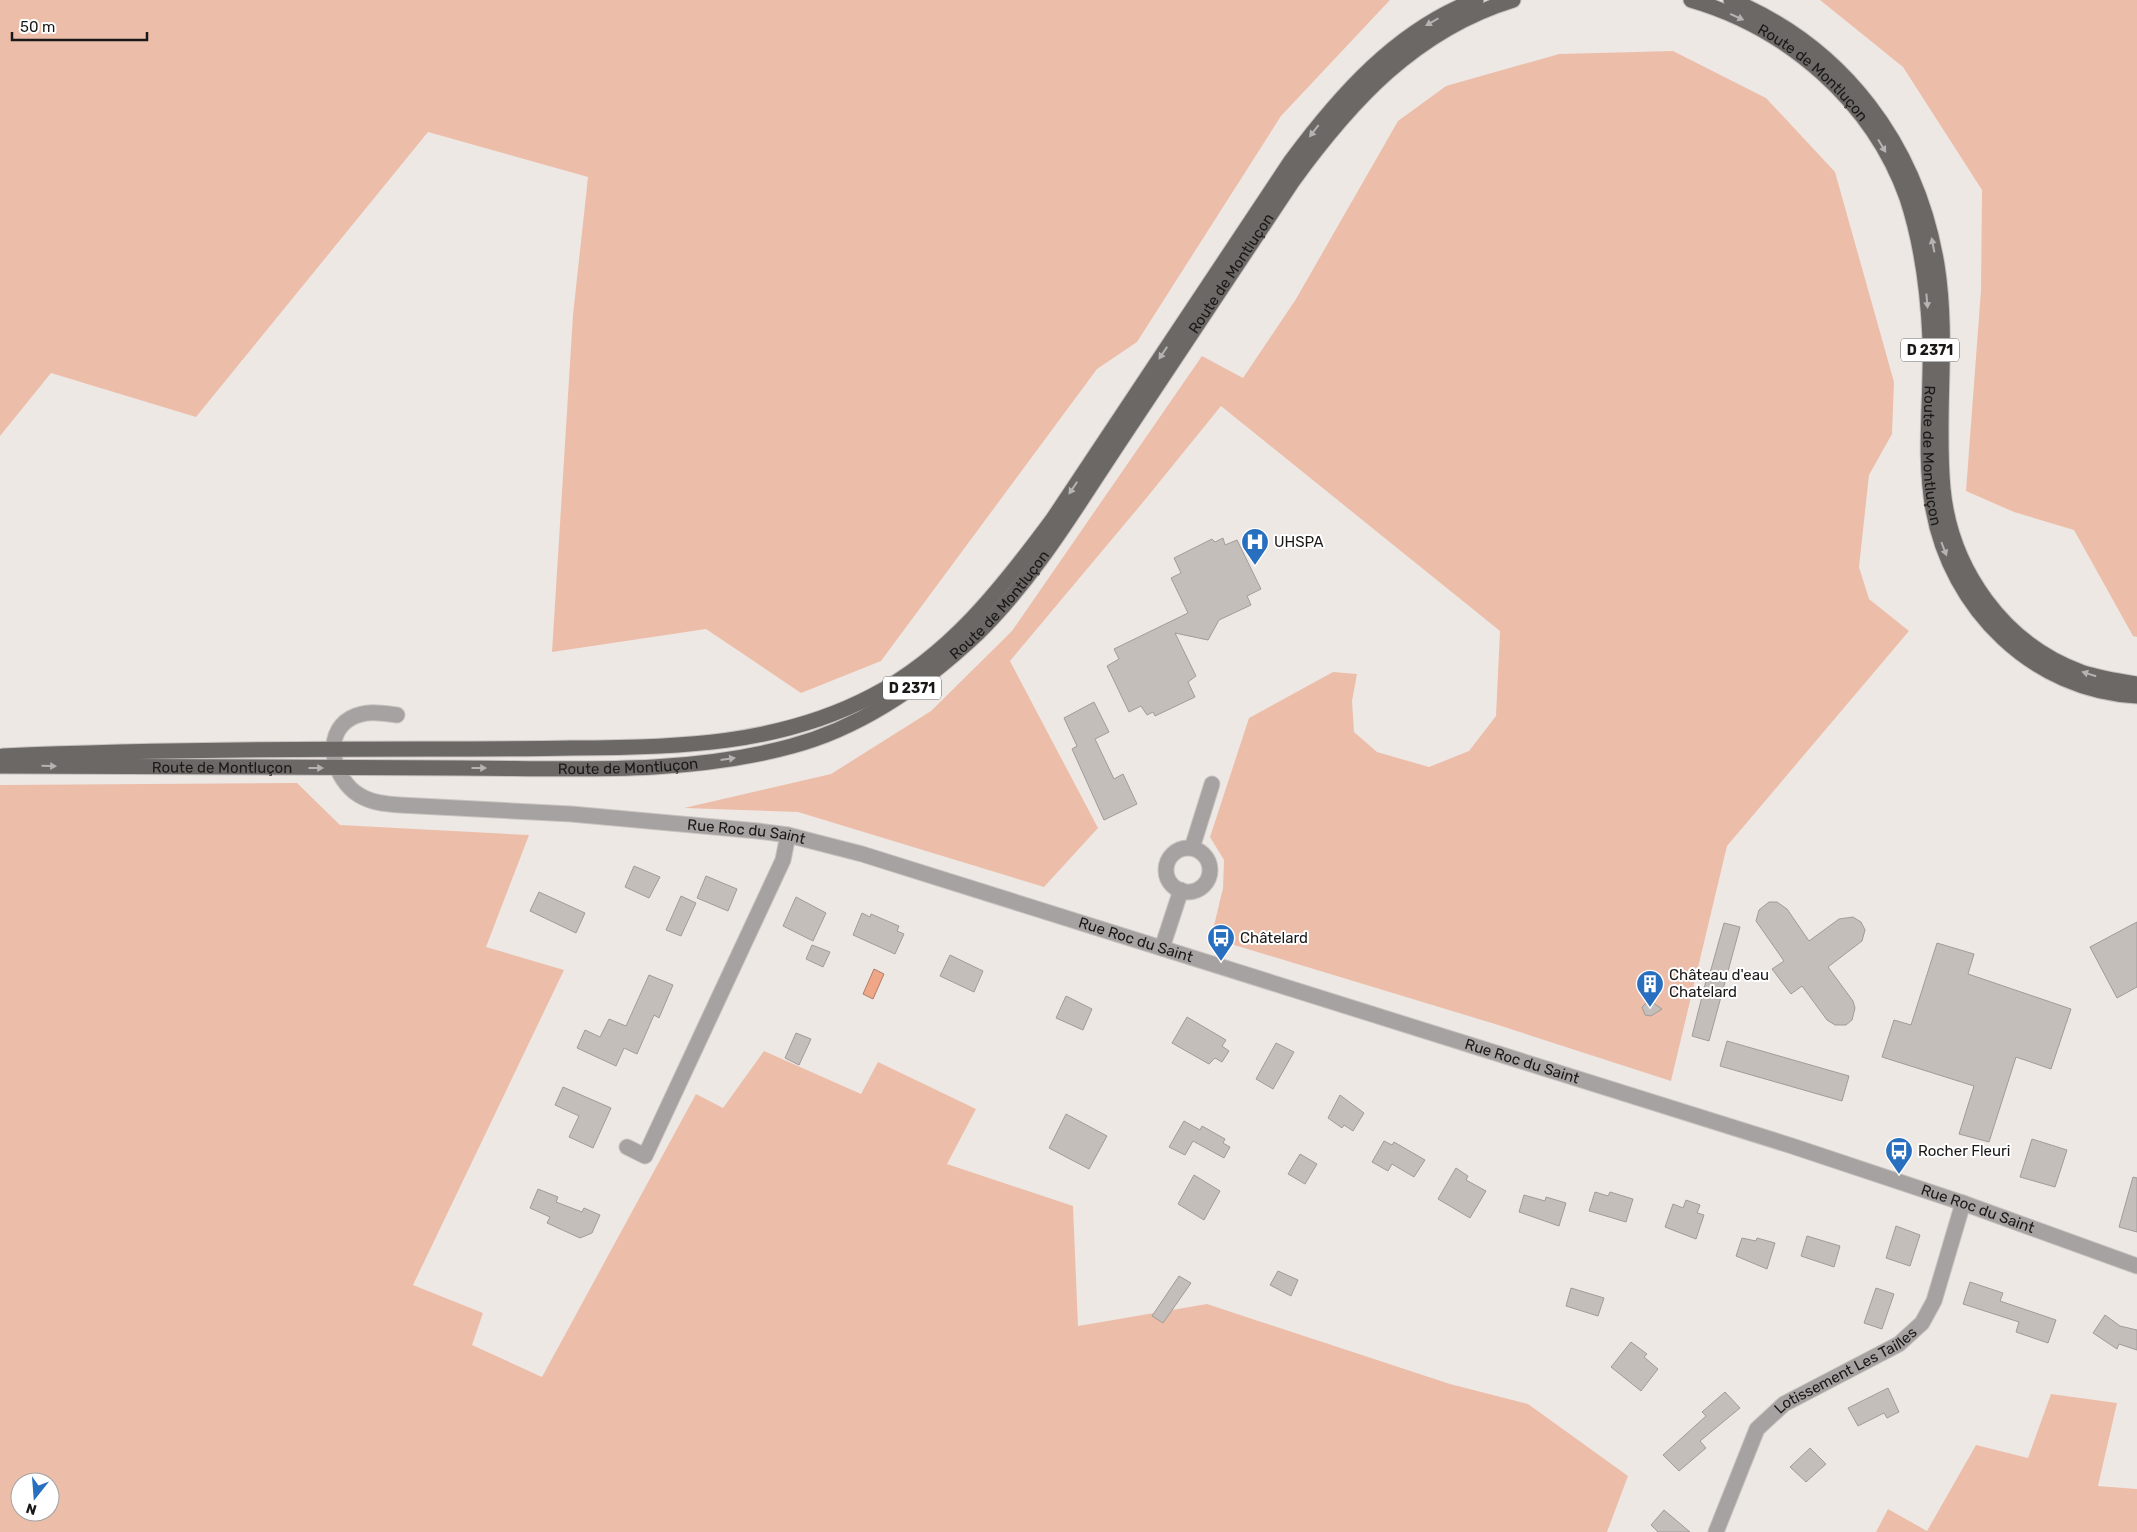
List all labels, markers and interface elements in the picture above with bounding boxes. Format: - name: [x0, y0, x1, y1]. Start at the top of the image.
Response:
- scale bar: [12, 10, 148, 42]
- one-way arrow: [1730, 13, 1744, 21]
- one-way arrow: [1426, 17, 1439, 26]
- text: 50 m: [20, 18, 55, 36]
- street label: Route de Montluçon: [1755, 20, 1872, 125]
- one-way arrow: [1308, 125, 1319, 138]
- one-way arrow: [1878, 139, 1886, 154]
- street label: Route de Montluçon: [1185, 210, 1278, 337]
- one-way arrow: [1928, 236, 1936, 252]
- one-way arrow: [1923, 293, 1931, 309]
- road number: D 2371: [1901, 338, 1959, 362]
- one-way arrow: [1159, 346, 1168, 359]
- street label: Route de Montluçon: [1919, 385, 1945, 527]
- one-way arrow: [1069, 481, 1078, 495]
- hospital icon: UHSPA: [1240, 527, 1270, 566]
- place label: UHSPA: [1274, 533, 1324, 551]
- one-way arrow: [1940, 542, 1948, 557]
- street label: Route de Montluçon: [946, 547, 1053, 663]
- one-way arrow: [2082, 670, 2097, 677]
- road number: D 2371: [883, 676, 941, 700]
- street label: Route de Montluçon: [558, 754, 699, 778]
- one-way arrow: [721, 754, 737, 762]
- street label: Route de Montluçon: [152, 758, 292, 777]
- one-way arrow: [41, 762, 57, 770]
- one-way arrow: [308, 764, 324, 772]
- one-way arrow: [471, 764, 487, 772]
- street label: Rue Roc du Saint: [686, 816, 808, 848]
- street label: Rue Roc du Saint: [1076, 914, 1195, 966]
- bus stop icon: Châtelard: [1206, 923, 1236, 962]
- place label: Châtelard: [1240, 929, 1308, 947]
- place label: Château d'eau Chatelard: [1669, 966, 1769, 1001]
- building icon: Château d'eau Chatelard: [1635, 969, 1665, 1008]
- street label: Rue Roc du Saint: [1463, 1035, 1582, 1088]
- bus stop icon: Rocher Fleuri: [1884, 1136, 1914, 1175]
- place label: Rocher Fleuri: [1918, 1142, 2010, 1160]
- street label: Rue Roc du Saint: [1919, 1181, 2037, 1237]
- street label: Lotissement Les Tailles: [1771, 1323, 1921, 1417]
- north arrow: [10, 1472, 60, 1522]
- text: N: [24, 1499, 39, 1519]

